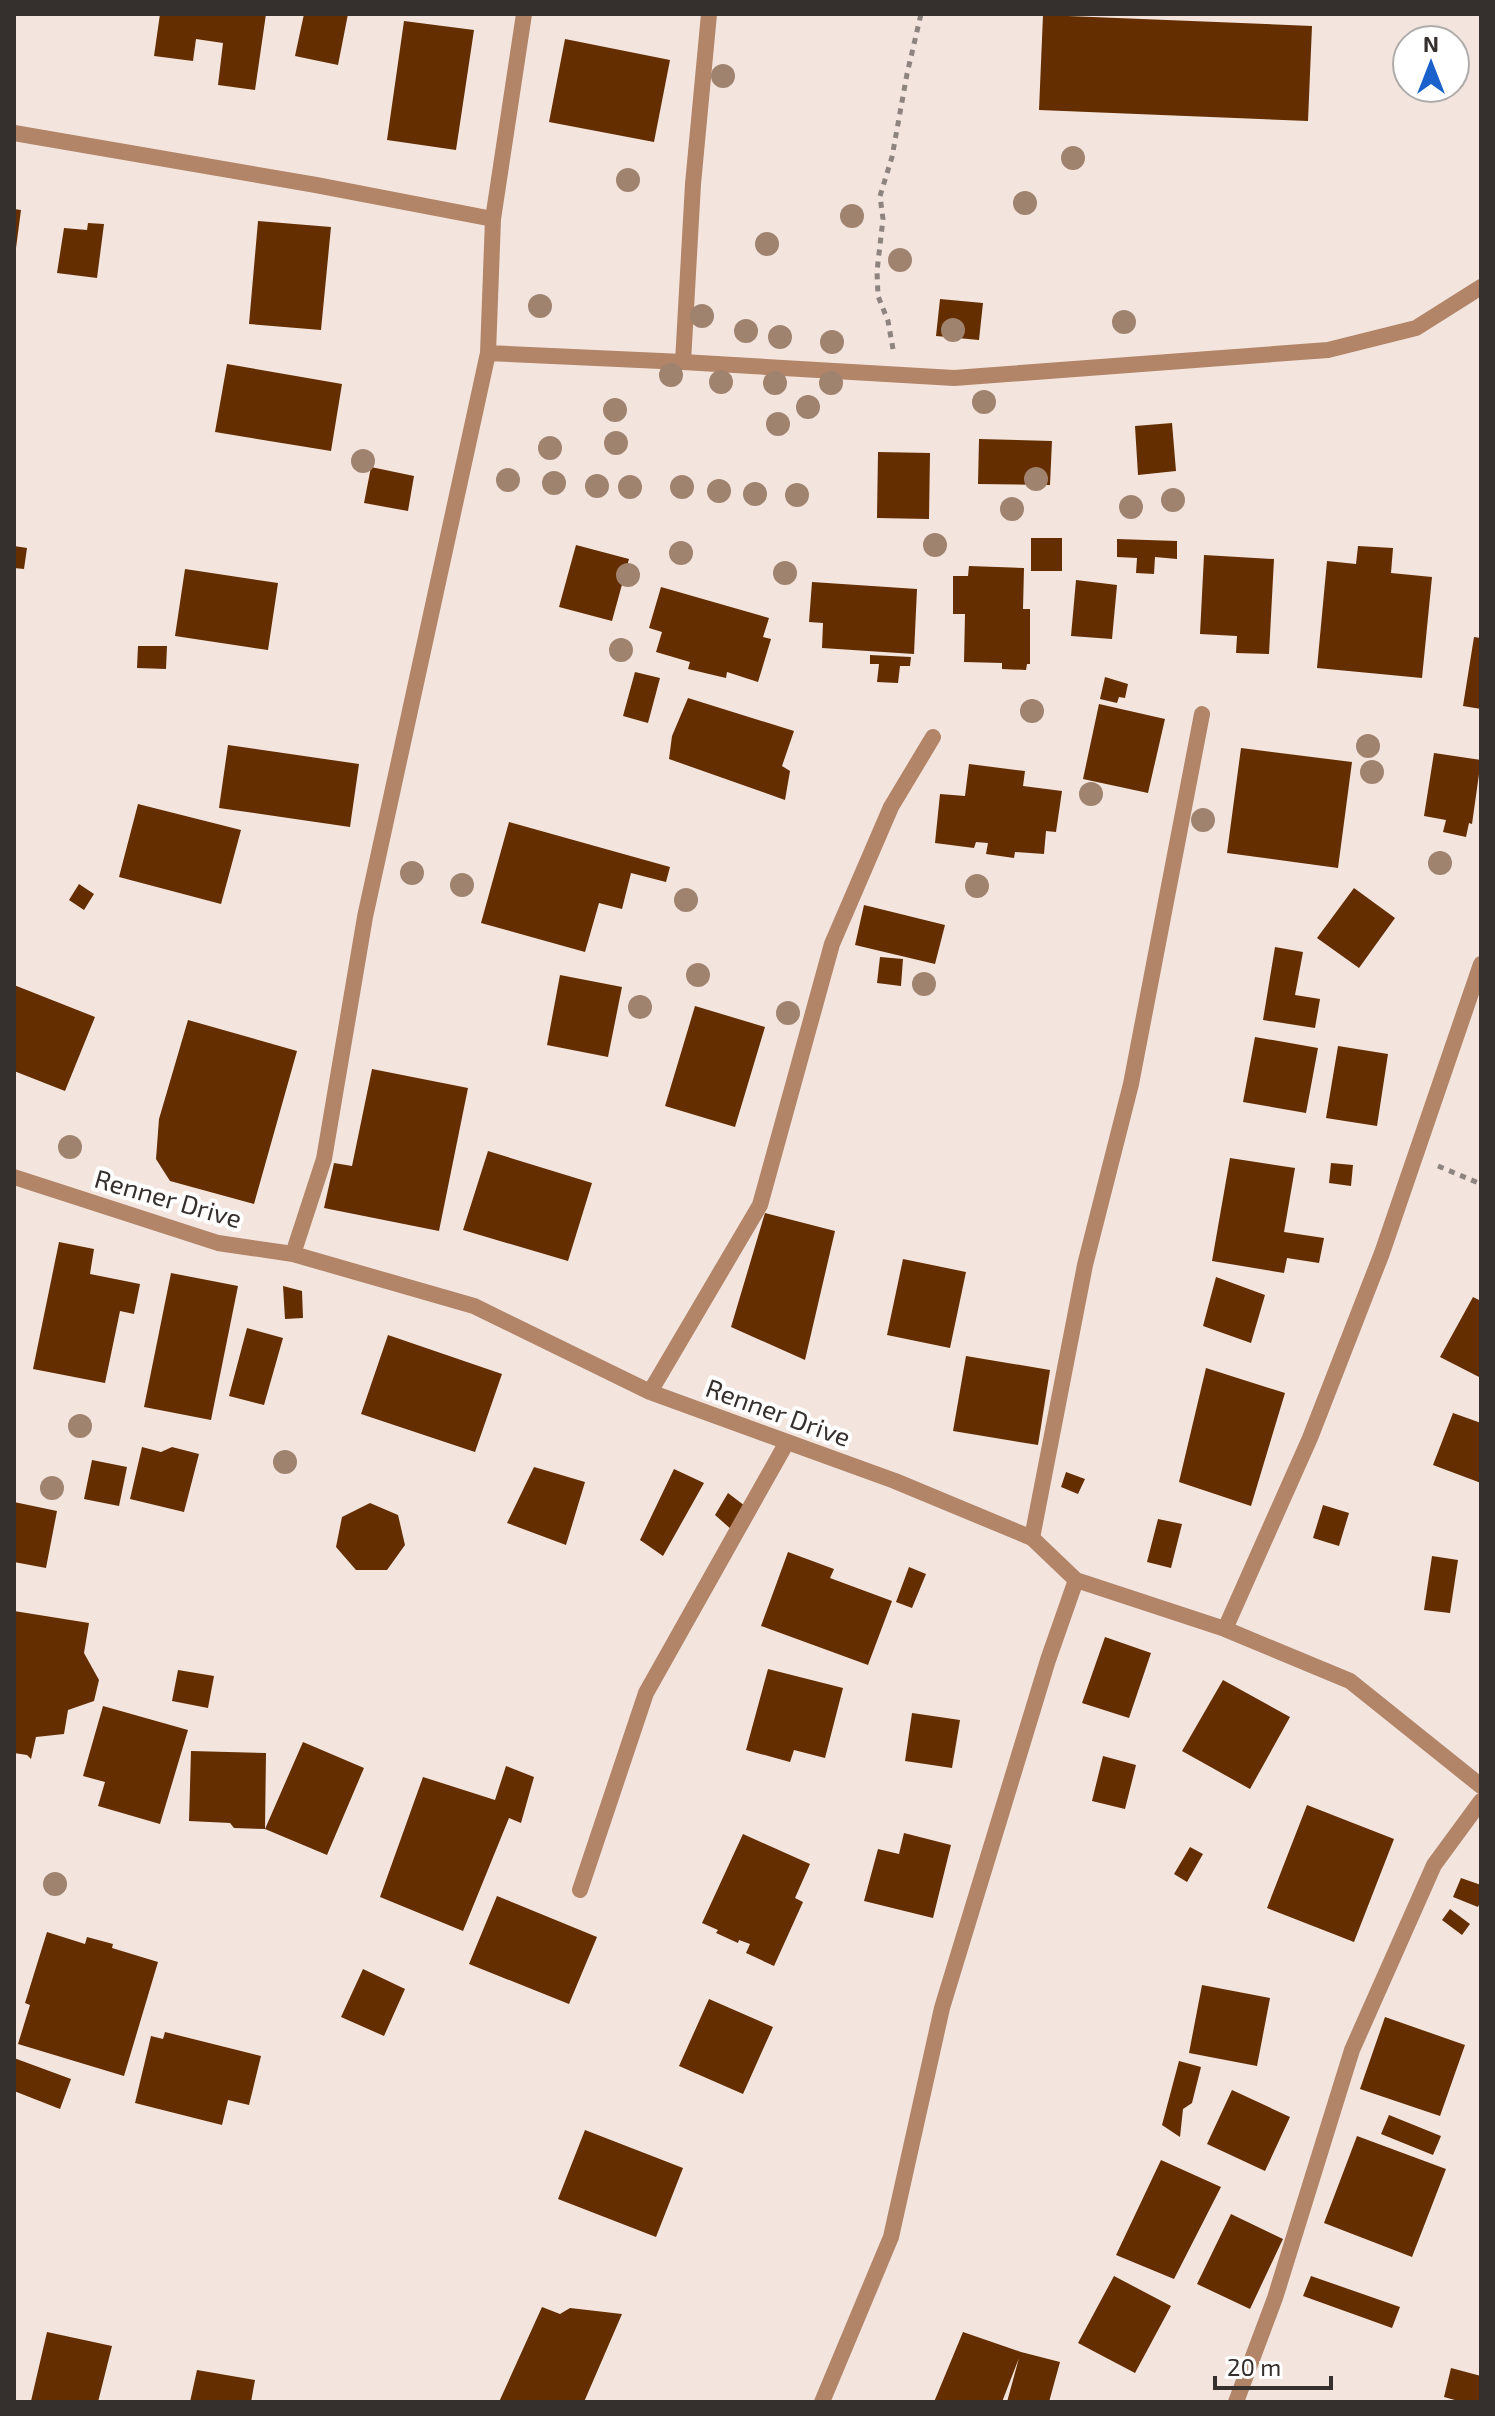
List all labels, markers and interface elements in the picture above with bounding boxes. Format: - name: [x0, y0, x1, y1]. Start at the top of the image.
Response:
- north arrow: [1391, 24, 1471, 104]
- text: N: [1423, 30, 1439, 56]
- street label: Renner Drive: [91, 1162, 245, 1233]
- street label: Renner Drive: [702, 1371, 855, 1452]
- scale bar: [1215, 2340, 1331, 2390]
- text: 20 m: [1227, 2352, 1281, 2381]

